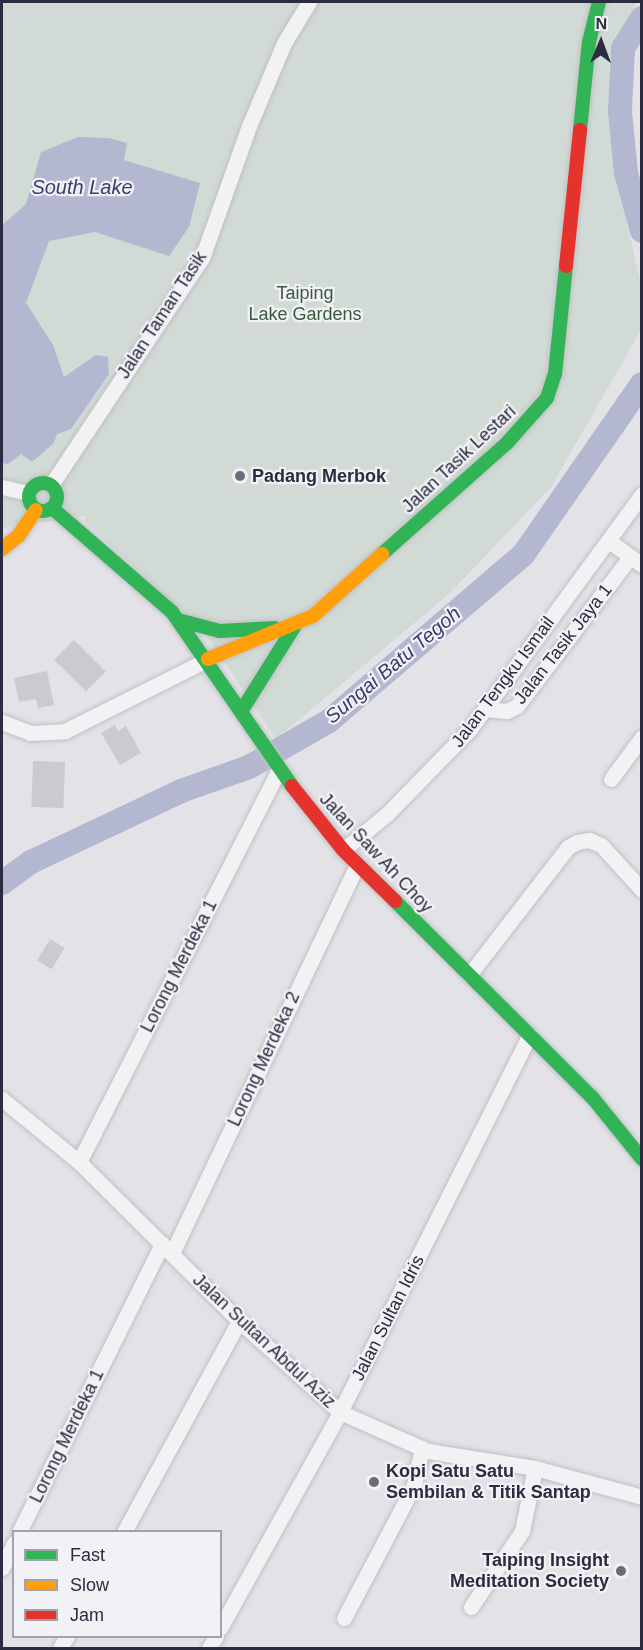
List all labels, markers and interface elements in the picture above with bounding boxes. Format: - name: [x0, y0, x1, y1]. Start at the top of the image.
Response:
- north arrow: [571, 12, 631, 72]
- text: N: [595, 15, 607, 32]
- water label: South Lake: [31, 175, 133, 199]
- street label: Jalan Taman Tasik: [113, 247, 211, 383]
- park label: Taiping Lake Gardens: [248, 283, 362, 326]
- street label: Jalan Tasik Lestari: [397, 401, 521, 517]
- place label: Padang Merbok: [252, 465, 386, 487]
- marker: Padang Merbok: [233, 469, 247, 483]
- street label: Jalan Tasik Jaya 1: [509, 579, 617, 709]
- water label: Sungai Batu Tegoh: [320, 601, 466, 729]
- street label: Jalan Tengku Ismail: [447, 612, 559, 752]
- street label: Jalan Saw Ah Choy: [315, 788, 437, 918]
- street label: Lorong Merdeka 1: [136, 896, 222, 1036]
- street label: Lorong Merdeka 2: [223, 988, 305, 1130]
- street label: Jalan Sultan Idris: [347, 1252, 429, 1384]
- street label: Jalan Sultan Abdul Aziz: [187, 1269, 341, 1413]
- street label: Lorong Merdeka 1: [25, 1366, 109, 1506]
- place label: Kopi Satu Satu Sembilan & Titik Santap: [386, 1461, 591, 1504]
- marker: Kopi Satu Satu Sembilan & Titik Santap: [367, 1475, 381, 1489]
- legend: [12, 1530, 222, 1638]
- text: Fast: [70, 1545, 105, 1565]
- place label: Taiping Insight Meditation Society: [450, 1550, 609, 1592]
- marker: Taiping Insight Meditation Society: [614, 1564, 628, 1578]
- text: Slow: [70, 1575, 109, 1595]
- text: Jam: [70, 1605, 104, 1625]

